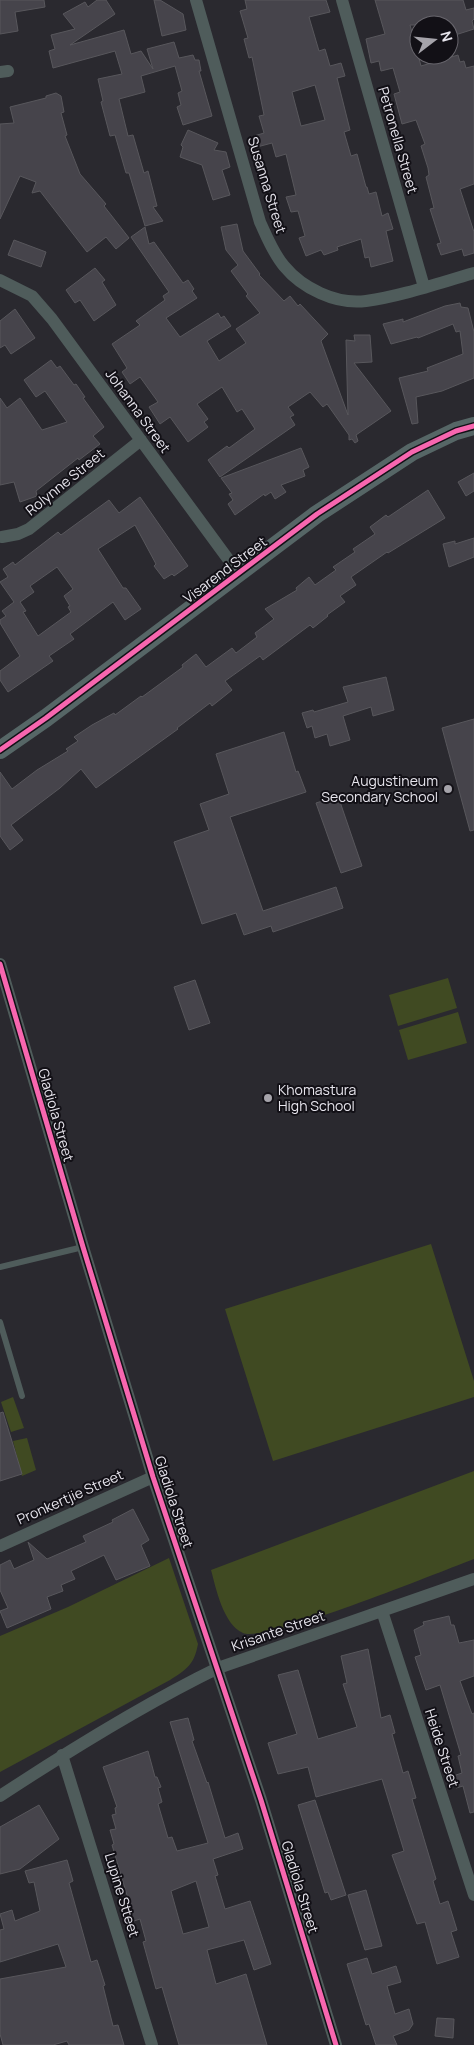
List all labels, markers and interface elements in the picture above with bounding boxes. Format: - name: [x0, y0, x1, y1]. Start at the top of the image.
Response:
- north arrow: [409, 15, 459, 65]
- text: N: [436, 29, 457, 44]
- street label: Petronella Street: [374, 84, 423, 196]
- street label: Susanna Street: [244, 134, 291, 236]
- street label: Johanna Street: [102, 365, 175, 457]
- street label: Rolynne Street: [21, 444, 108, 519]
- street label: Visarend Street: [179, 532, 271, 607]
- place label: Augustineum Secondary School: [321, 771, 438, 806]
- marker: Augustineum Secondary School: [442, 783, 454, 795]
- street label: Gladiola Street: [34, 1066, 79, 1164]
- place label: Khomastura High School: [278, 1080, 356, 1115]
- marker: Khomastura High School: [262, 1092, 274, 1104]
- street label: Gladiola Street: [151, 1453, 198, 1551]
- street label: Pronkertjie Street: [14, 1464, 126, 1529]
- street label: Krisante Street: [229, 1606, 327, 1655]
- street label: Heide Street: [421, 1706, 464, 1790]
- street label: Gladiola Street: [277, 1838, 324, 1936]
- street label: Lupine Stteet: [101, 1850, 144, 1940]

